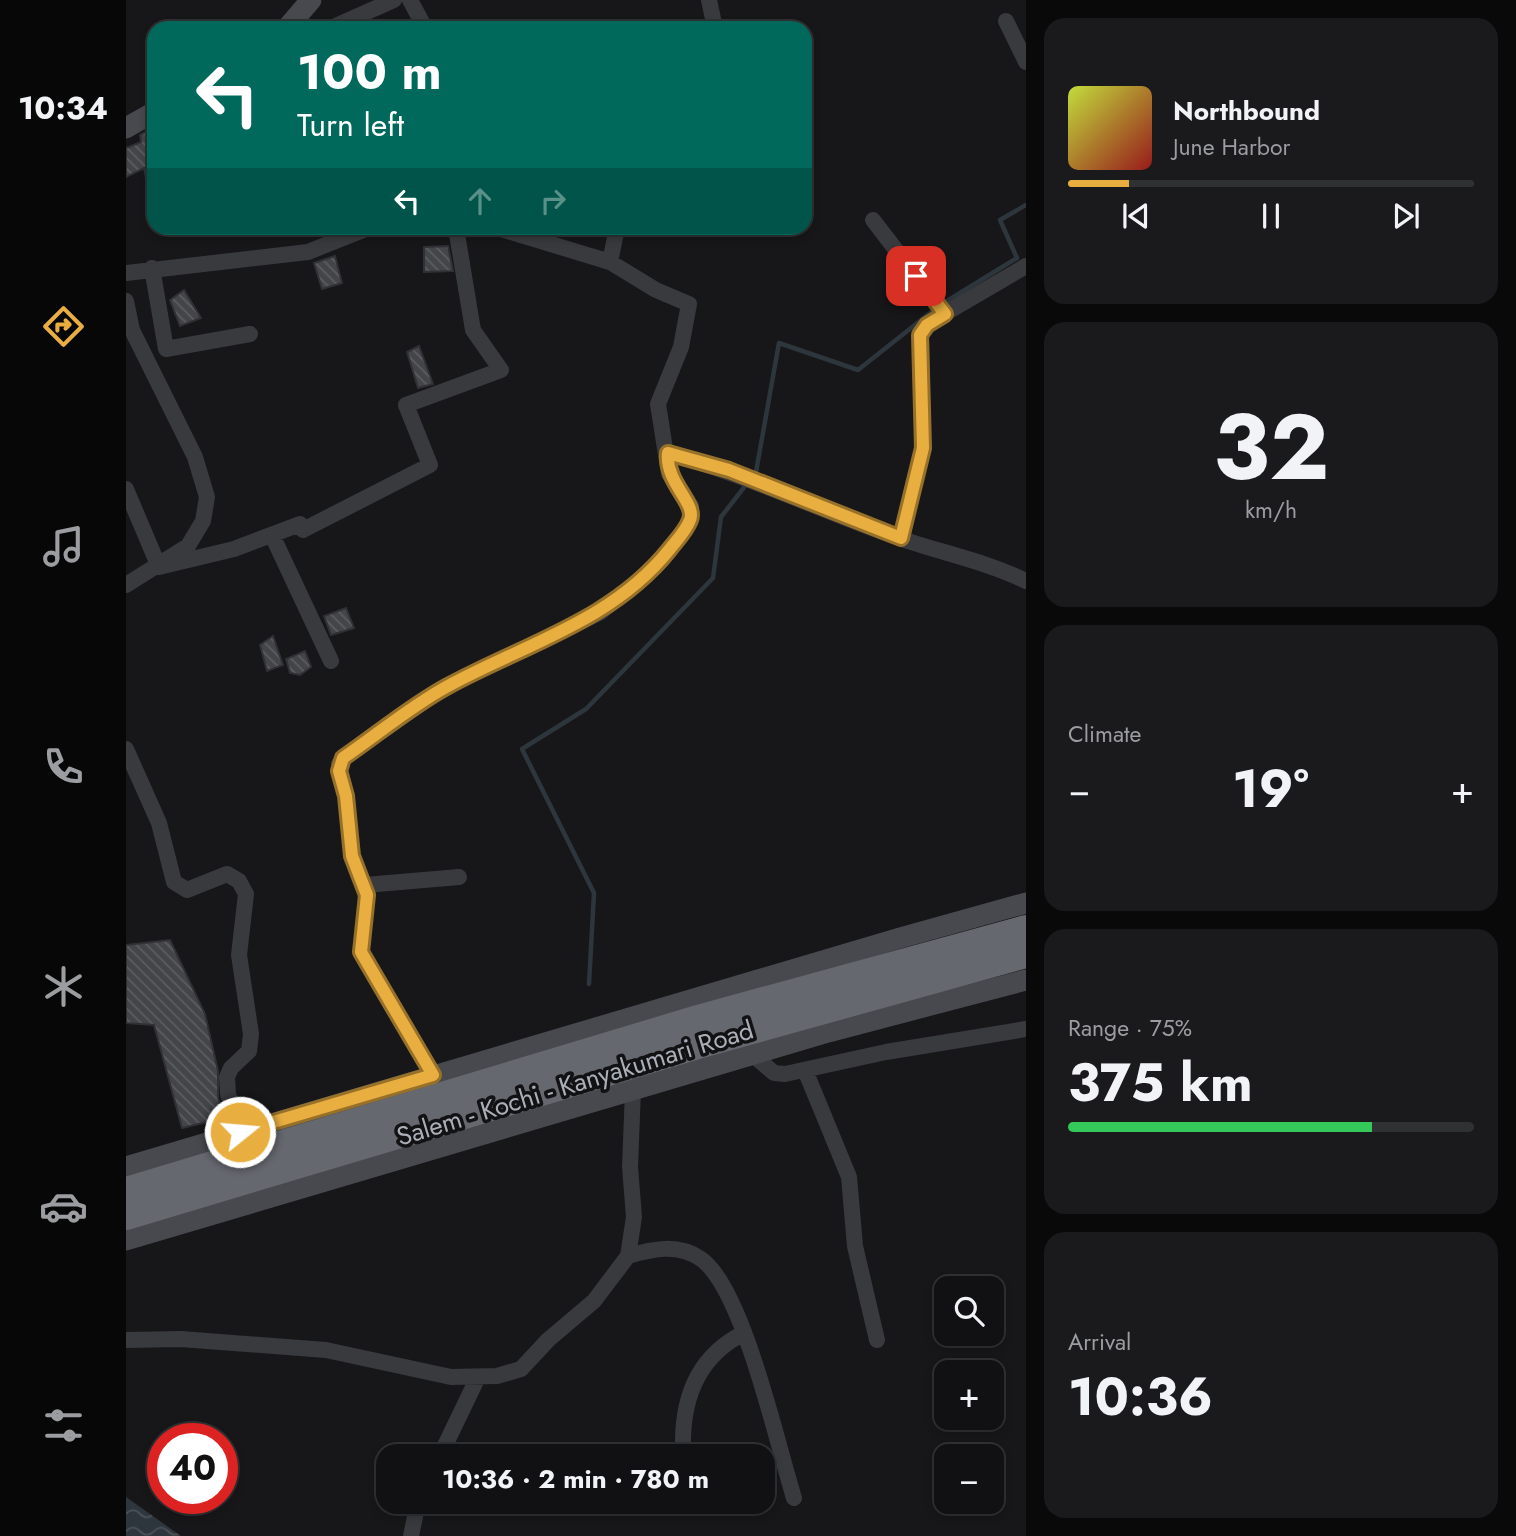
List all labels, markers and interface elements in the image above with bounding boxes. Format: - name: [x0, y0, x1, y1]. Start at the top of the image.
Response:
- text: 100 m: [297, 37, 442, 107]
- icon: left: [182, 49, 273, 140]
- text: 10:34: [18, 85, 108, 131]
- text: Northbound: [1173, 92, 1320, 130]
- text: Turn left: [297, 102, 404, 148]
- text: June Harbor: [1173, 130, 1290, 164]
- icon: left: [388, 182, 426, 220]
- icon: ahead: [461, 182, 499, 220]
- icon: right: [534, 182, 572, 220]
- icon: previous: [1117, 197, 1155, 235]
- icon: pause: [1252, 197, 1290, 235]
- icon: next: [1387, 197, 1425, 235]
- pin: [886, 246, 946, 306]
- icon: arrive: [897, 257, 935, 295]
- icon: directions: [39, 302, 88, 351]
- text: 32: [1213, 382, 1329, 513]
- text: km/h: [1245, 493, 1297, 527]
- icon: music: [39, 522, 88, 571]
- text: Climate: [1068, 717, 1141, 751]
- icon: phone: [39, 742, 88, 791]
- text: 19°: [1232, 751, 1309, 827]
- text: −: [1068, 762, 1090, 817]
- text: +: [1451, 762, 1474, 817]
- icon: climate: [39, 962, 88, 1011]
- street label: Salem - Kochi - Kanyakumari Road: [392, 1011, 758, 1155]
- text: Range · 75%: [1068, 1011, 1192, 1045]
- text: 375 km: [1068, 1045, 1253, 1121]
- position arrow: [203, 1095, 277, 1169]
- icon: car: [39, 1182, 88, 1231]
- map controls: [934, 1276, 1004, 1514]
- button: search: [934, 1276, 1004, 1346]
- text: Arrival: [1068, 1325, 1131, 1359]
- text: 10:36: [1068, 1359, 1213, 1435]
- button: +: [934, 1360, 1004, 1430]
- icon: filters: [39, 1401, 88, 1450]
- speed limit sign: 40: [147, 1423, 238, 1514]
- button: −: [934, 1444, 1004, 1514]
- text: 10:36 · 2 min · 780 m: [442, 1460, 709, 1498]

